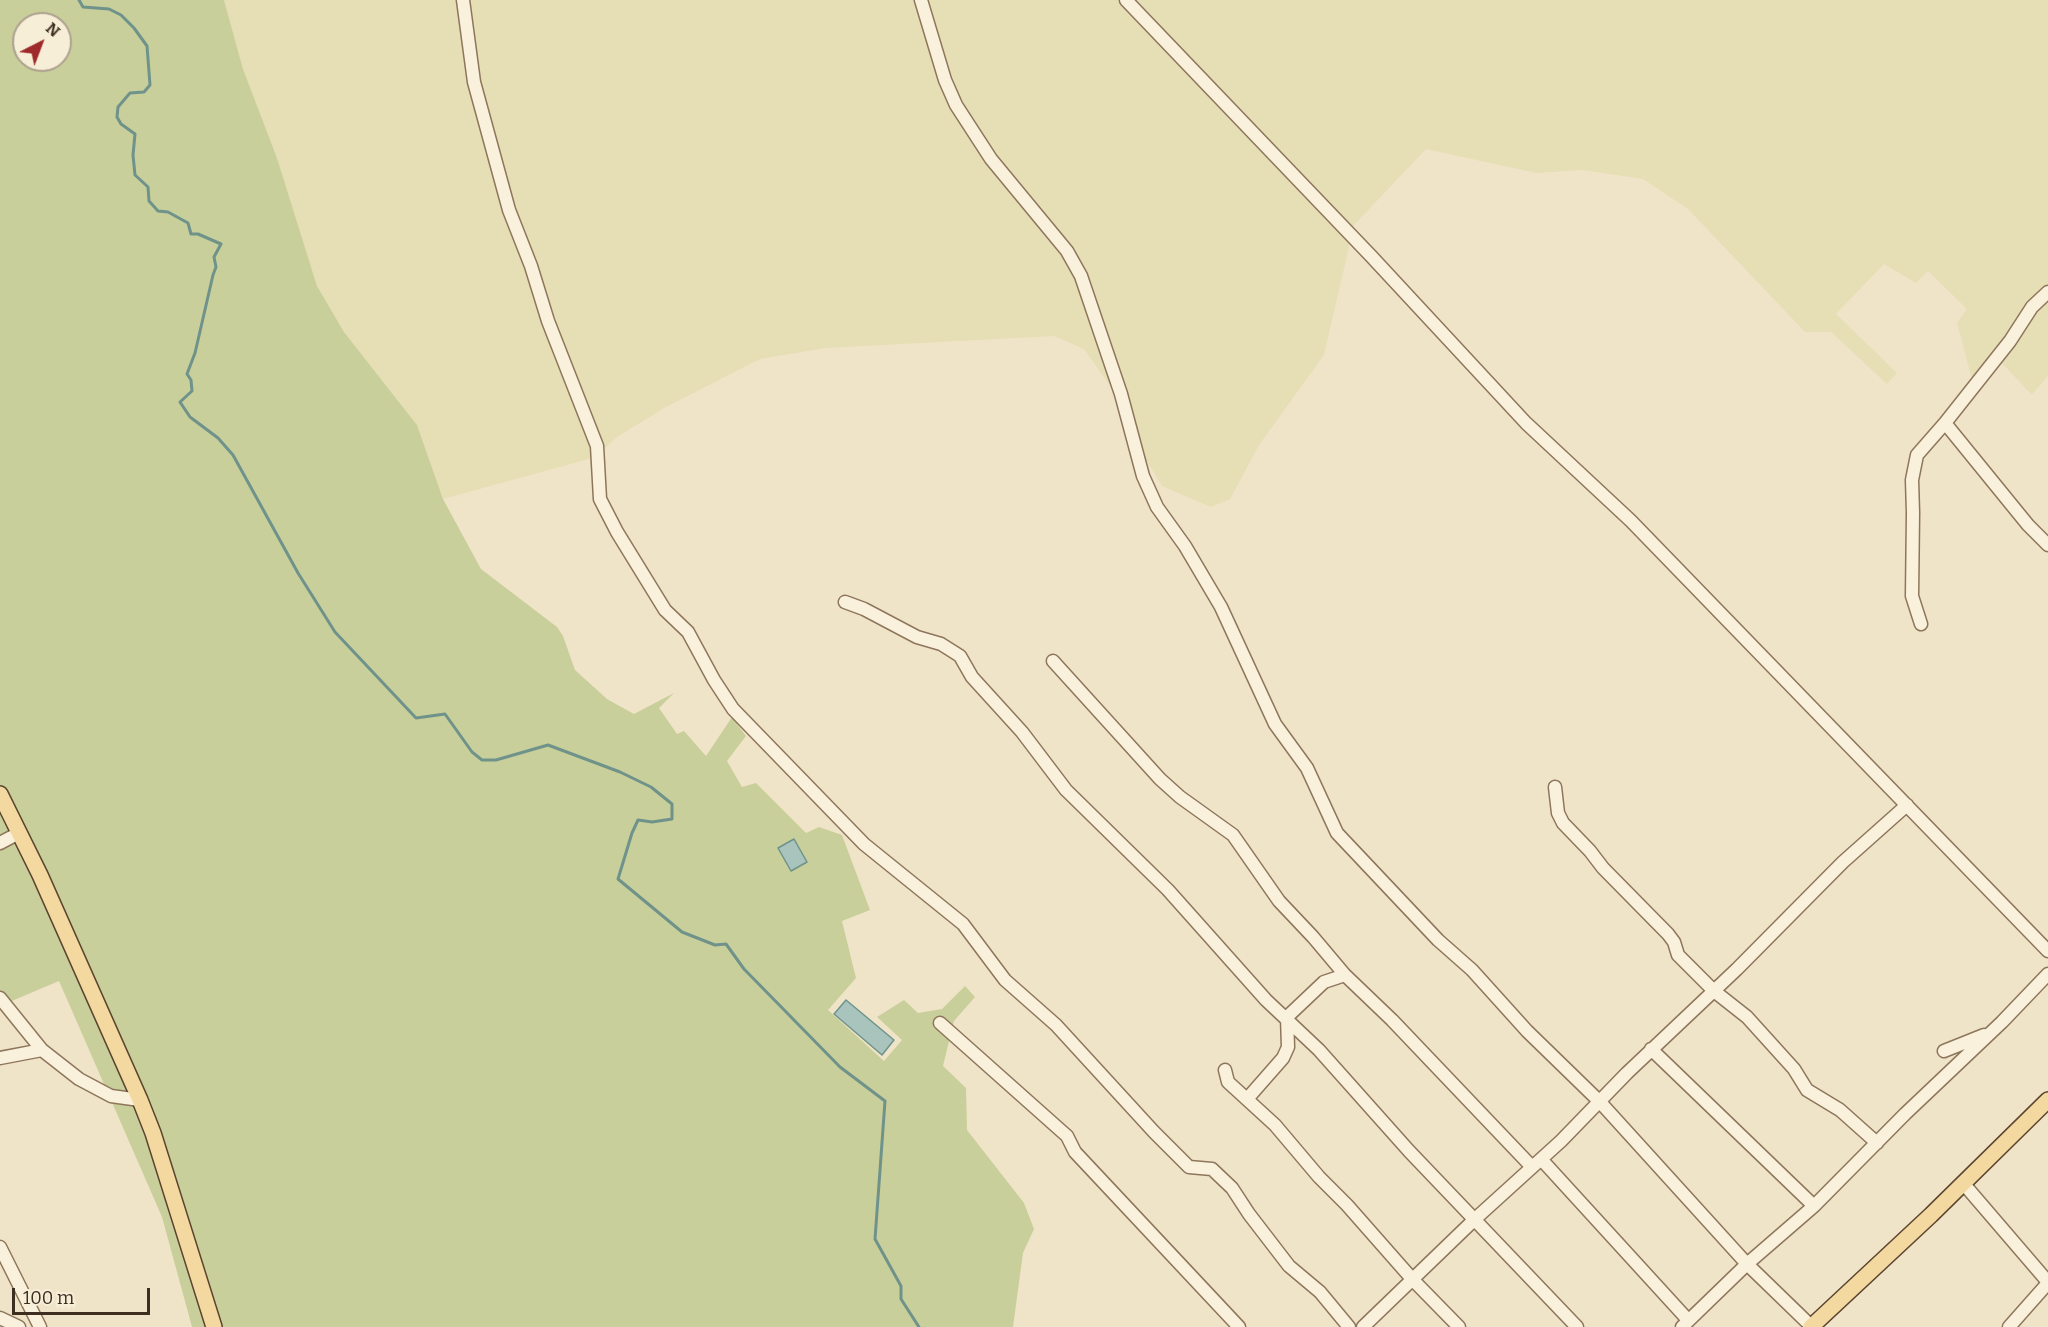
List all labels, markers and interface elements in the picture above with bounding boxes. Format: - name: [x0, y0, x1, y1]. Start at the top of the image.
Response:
- north arrow: [12, 12, 72, 72]
- text: N: [42, 19, 64, 41]
- scale bar: [15, 1276, 153, 1314]
- text: 100 m: [23, 1287, 74, 1309]

